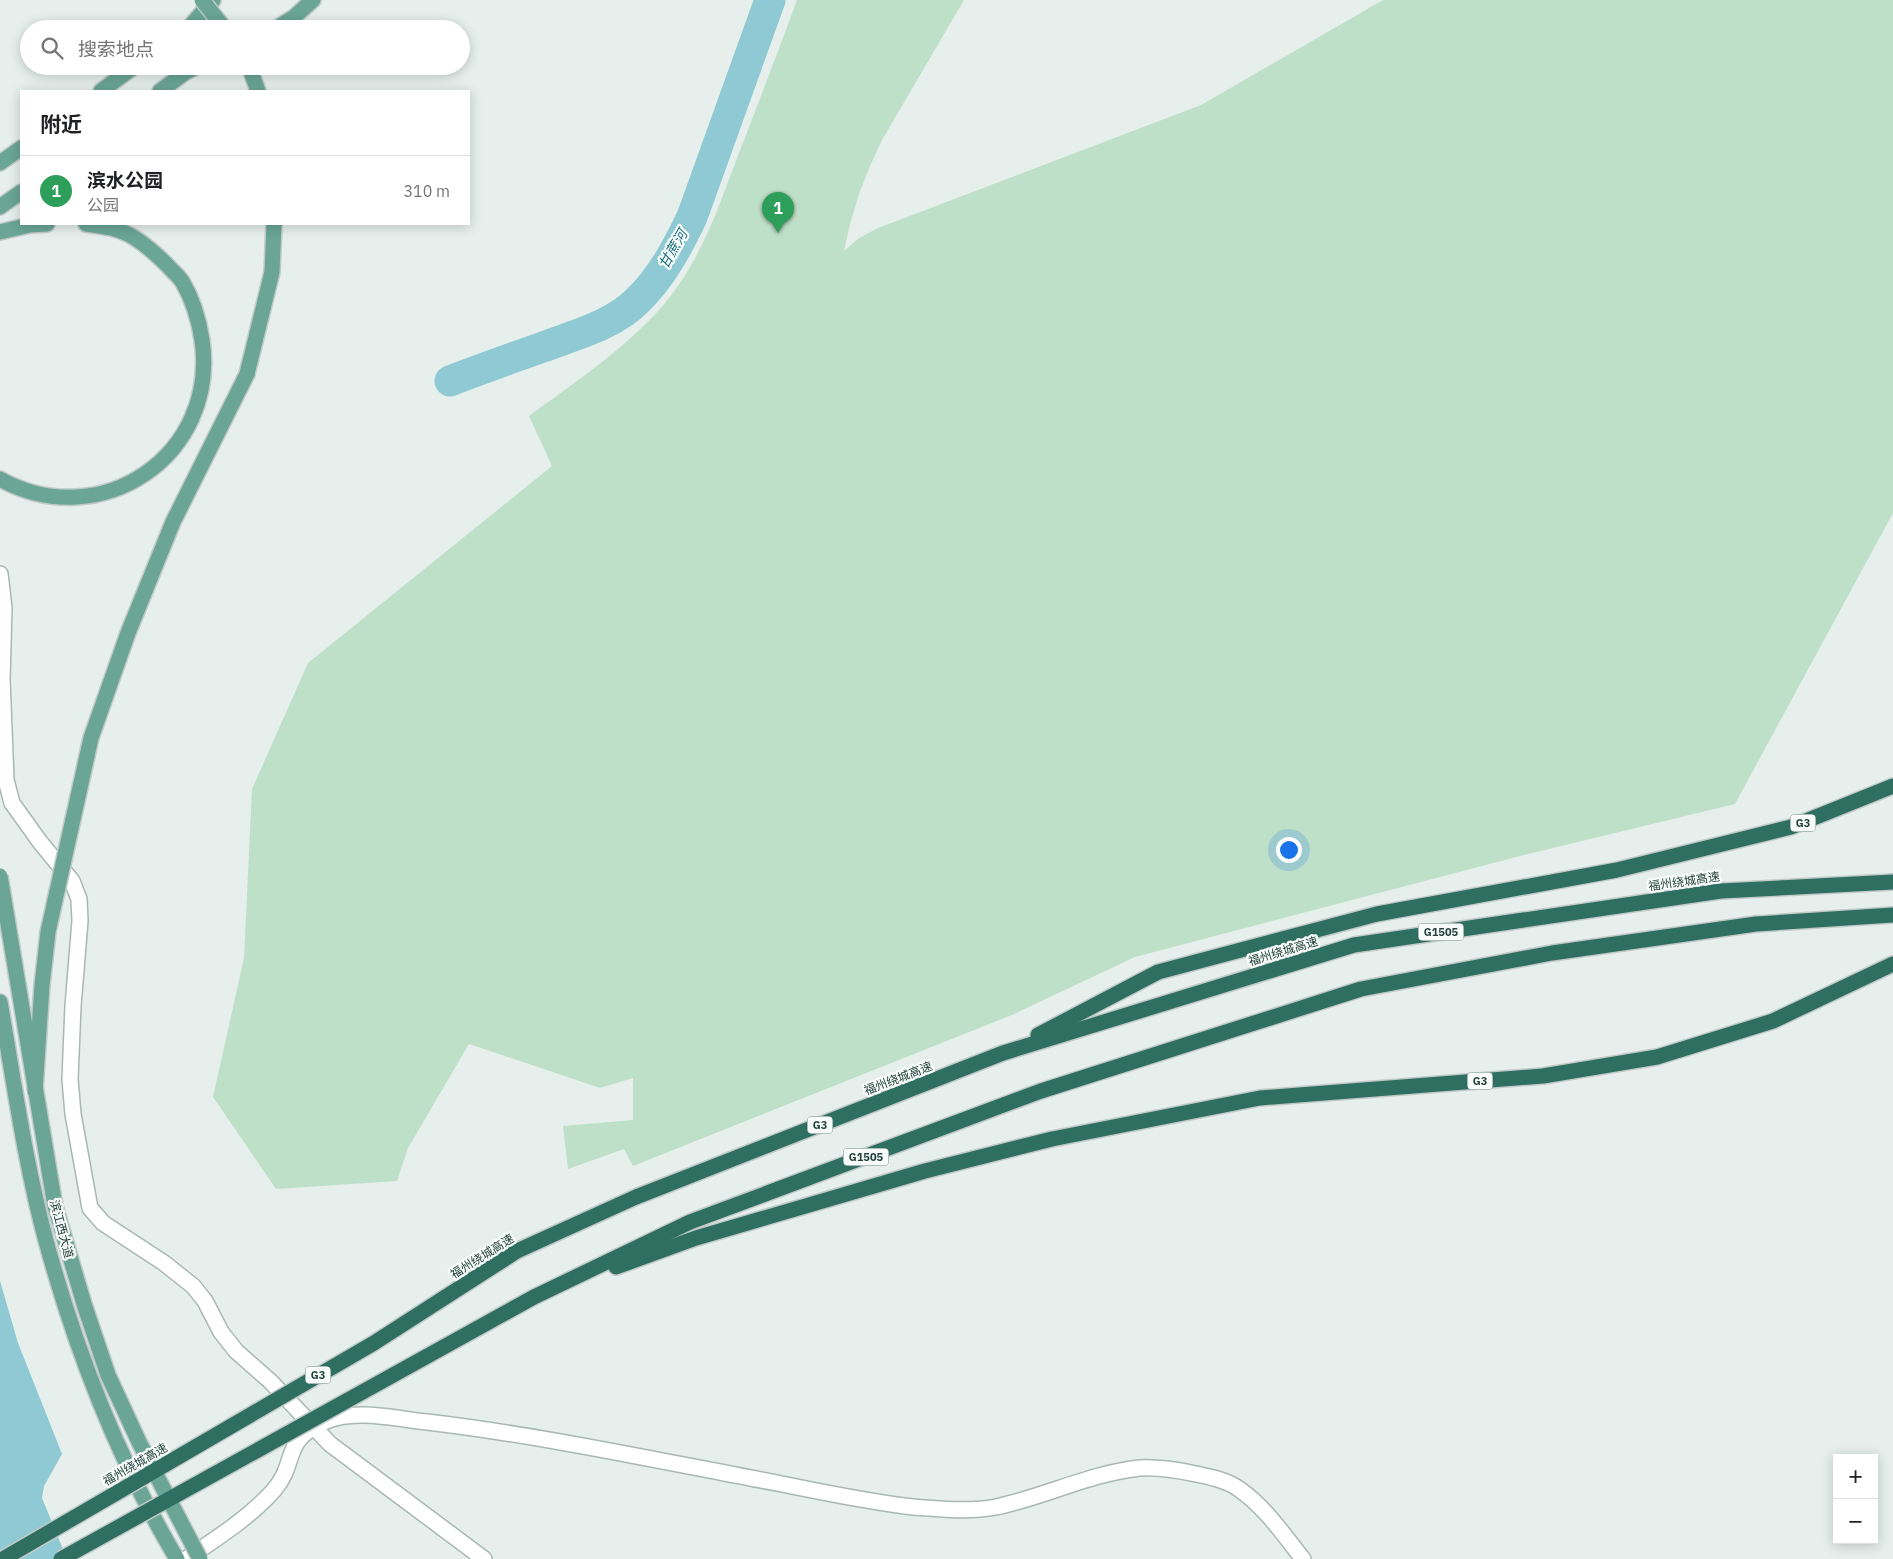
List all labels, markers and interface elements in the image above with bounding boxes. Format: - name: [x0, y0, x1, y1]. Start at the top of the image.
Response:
- search box: [20, 20, 470, 75]
- icon: search: [38, 34, 66, 62]
- text: 搜索地点: [78, 37, 154, 61]
- text: 附近: [40, 110, 82, 138]
- text: 滨水公园: [87, 168, 163, 192]
- text: 1: [51, 181, 61, 201]
- text: 310 m: [403, 181, 450, 201]
- pin: 1: [762, 192, 794, 233]
- text: 公园: [87, 195, 119, 215]
- water label: 甘蔗河: [655, 224, 693, 272]
- road number: G3: [1790, 814, 1816, 831]
- your location: [1276, 837, 1302, 863]
- street label: 福州绕城高速: [1647, 869, 1721, 893]
- road number: G1505: [1418, 924, 1464, 940]
- street label: 福州绕城高速: [1246, 933, 1320, 969]
- street label: 福州绕城高速: [862, 1058, 934, 1098]
- road number: G3: [1468, 1072, 1492, 1090]
- road number: G3: [808, 1116, 832, 1134]
- road number: G1505: [844, 1148, 888, 1166]
- street label: 滨江西大道: [47, 1198, 77, 1260]
- street label: 福州绕城高速: [447, 1231, 517, 1281]
- road number: G3: [306, 1366, 330, 1384]
- street label: 福州绕城高速: [100, 1440, 170, 1488]
- map controls: [1833, 1454, 1878, 1544]
- button: +: [1833, 1454, 1878, 1499]
- button: −: [1833, 1499, 1878, 1544]

